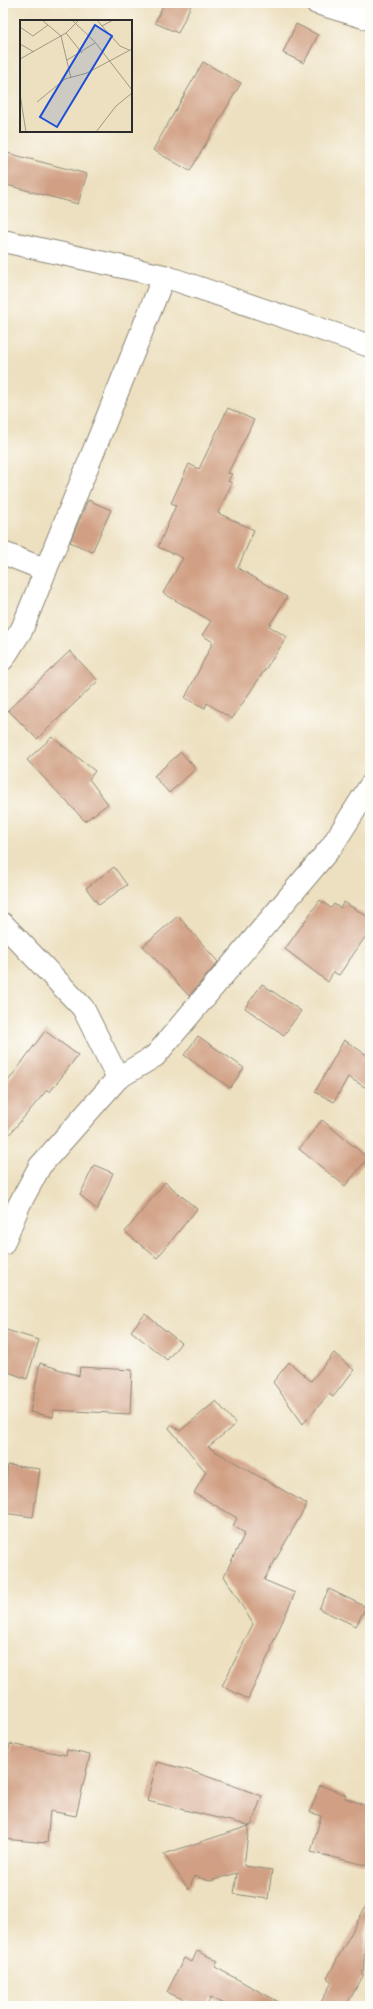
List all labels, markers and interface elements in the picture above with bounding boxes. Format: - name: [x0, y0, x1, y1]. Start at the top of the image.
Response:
- inset map: [20, 20, 132, 132]

